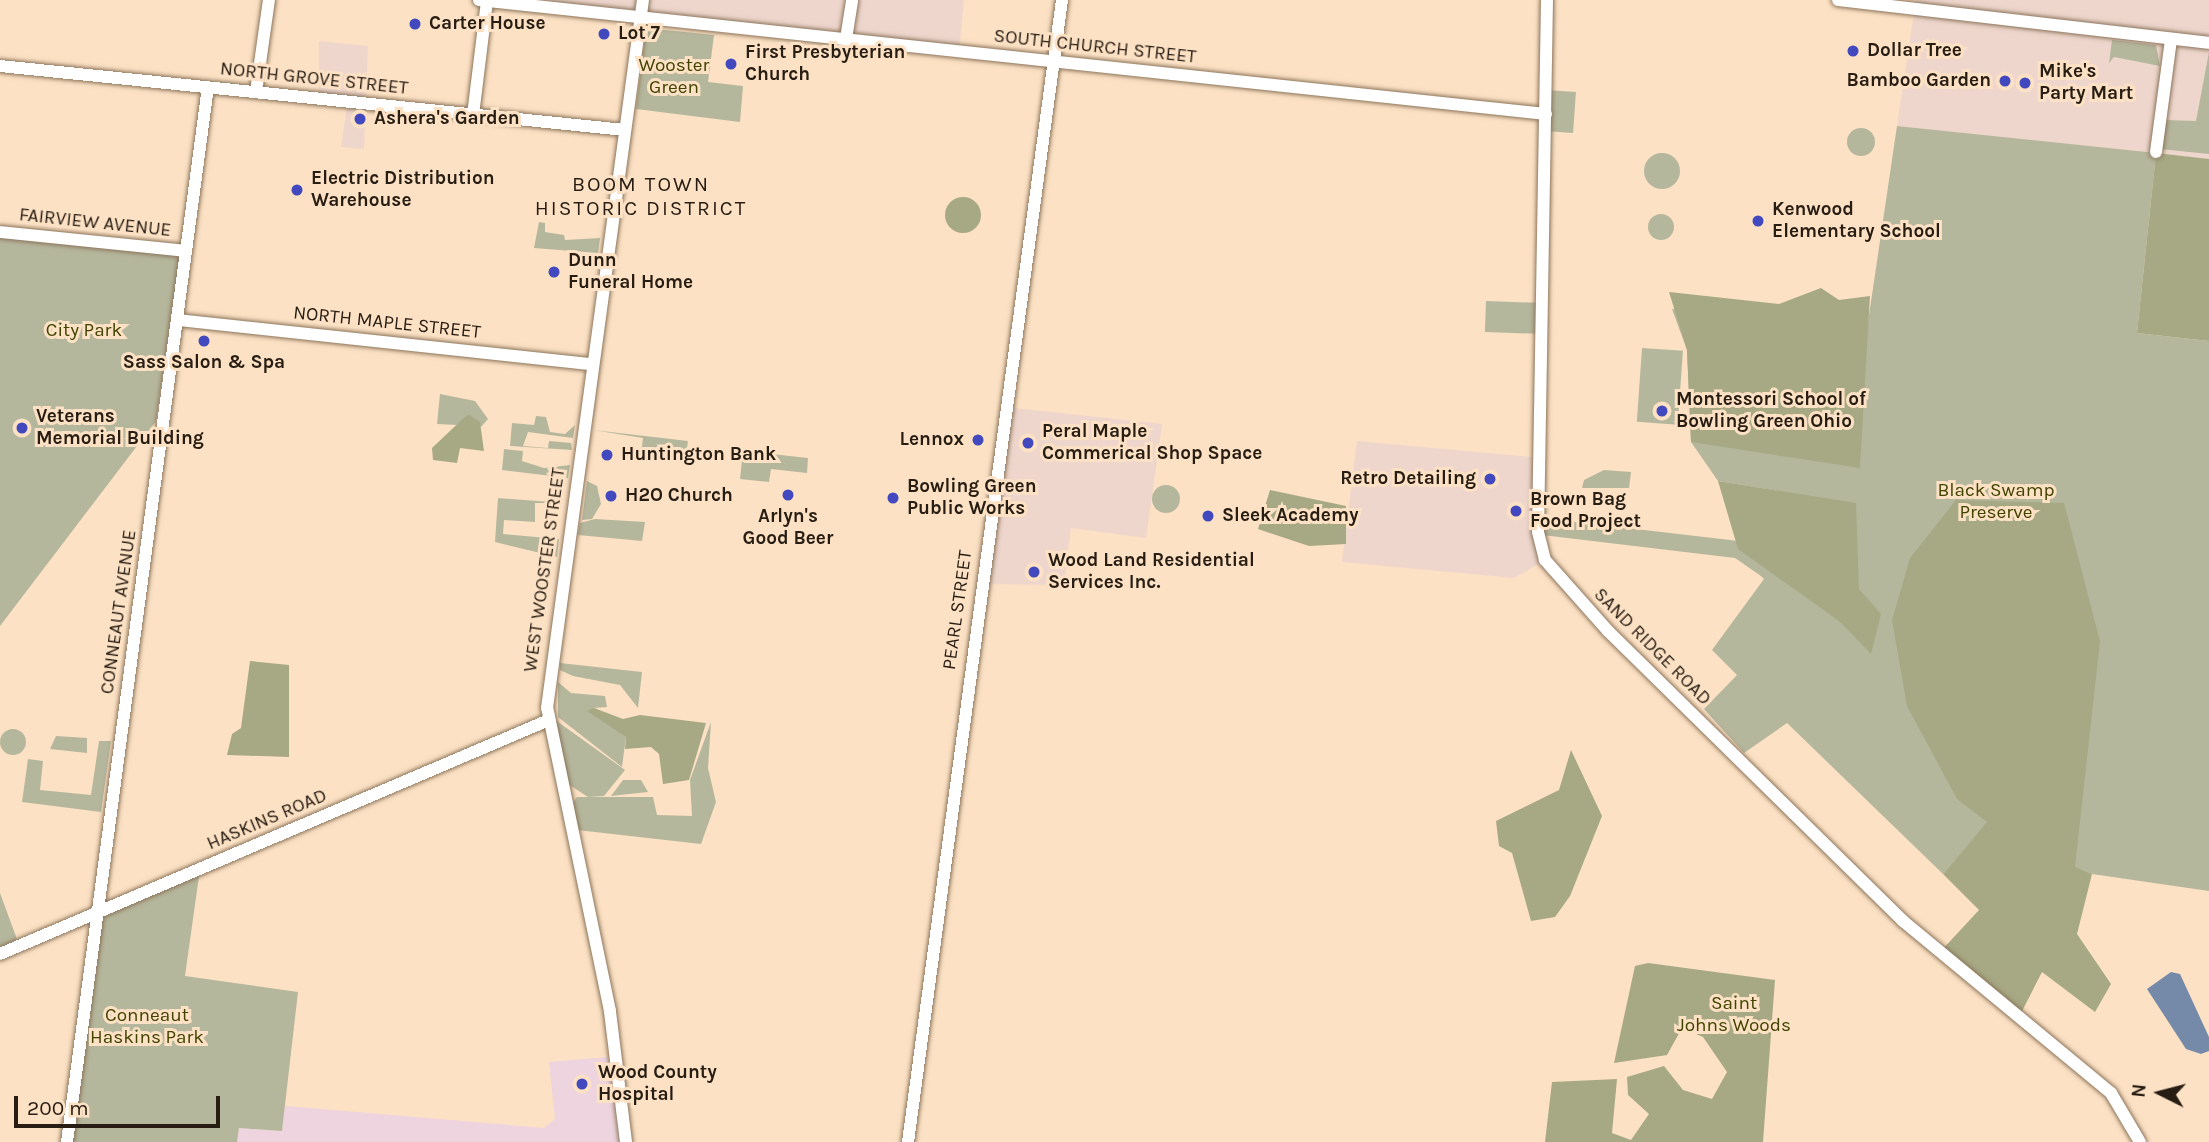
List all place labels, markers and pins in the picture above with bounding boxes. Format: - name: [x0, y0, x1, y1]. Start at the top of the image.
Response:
- place label: Carter House: [429, 13, 546, 35]
- marker: Carter House: [407, 16, 423, 32]
- place label: Lot 7: [618, 23, 660, 45]
- marker: Lot 7: [596, 26, 612, 42]
- place label: Dollar Tree: [1867, 40, 1962, 62]
- place label: First Presbyterian Church: [745, 42, 905, 86]
- marker: Dollar Tree: [1845, 43, 1861, 59]
- marker: First Presbyterian Church: [723, 56, 739, 72]
- place label: Mike's Party Mart: [2039, 61, 2133, 105]
- place label: Bamboo Garden: [1847, 70, 1991, 92]
- marker: Bamboo Garden: [1997, 73, 2013, 89]
- marker: Mike's Party Mart: [2017, 75, 2033, 91]
- place label: Ashera's Garden: [374, 108, 520, 130]
- marker: Ashera's Garden: [352, 111, 368, 127]
- place label: Electric Distribution Warehouse: [311, 168, 494, 212]
- marker: Electric Distribution Warehouse: [289, 182, 305, 198]
- place label: Kenwood Elementary School: [1772, 199, 1941, 243]
- marker: Kenwood Elementary School: [1750, 213, 1766, 229]
- place label: Dunn Funeral Home: [568, 250, 693, 294]
- marker: Dunn Funeral Home: [546, 264, 562, 280]
- marker: Sass Salon & Spa: [196, 333, 212, 349]
- place label: Sass Salon & Spa: [123, 352, 285, 374]
- place label: Montessori School of Bowling Green Ohio: [1676, 389, 1866, 433]
- marker: Montessori School of Bowling Green Ohio: [1654, 403, 1670, 419]
- place label: Veterans Memorial Building: [36, 406, 204, 450]
- marker: Veterans Memorial Building: [14, 420, 30, 436]
- place label: Peral Maple Commerical Shop Space: [1042, 421, 1262, 465]
- place label: Lennox: [900, 429, 964, 451]
- marker: Lennox: [970, 432, 986, 448]
- marker: Peral Maple Commerical Shop Space: [1020, 435, 1036, 451]
- place label: Huntington Bank: [621, 444, 776, 466]
- marker: Huntington Bank: [599, 447, 615, 463]
- place label: Retro Detailing: [1340, 468, 1476, 490]
- marker: Retro Detailing: [1482, 471, 1498, 487]
- place label: Bowling Green Public Works: [907, 476, 1036, 520]
- place label: H2O Church: [625, 485, 733, 507]
- marker: Arlyn's Good Beer: [780, 487, 796, 503]
- marker: H2O Church: [603, 488, 619, 504]
- place label: Brown Bag Food Project: [1530, 489, 1641, 533]
- marker: Bowling Green Public Works: [885, 490, 901, 506]
- marker: Brown Bag Food Project: [1508, 503, 1524, 519]
- place label: Sleek Academy: [1222, 505, 1358, 527]
- place label: Arlyn's Good Beer: [743, 506, 833, 550]
- marker: Sleek Academy: [1200, 508, 1216, 524]
- place label: Wood Land Residential Services Inc.: [1048, 550, 1255, 594]
- marker: Wood Land Residential Services Inc.: [1026, 564, 1042, 580]
- place label: Wood County Hospital: [598, 1062, 717, 1106]
- marker: Wood County Hospital: [572, 1074, 592, 1094]

